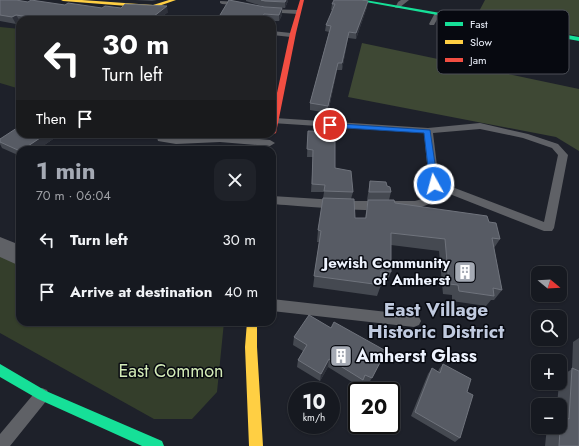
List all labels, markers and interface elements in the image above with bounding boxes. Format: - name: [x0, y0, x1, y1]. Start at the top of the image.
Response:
- legend: [437, 10, 569, 74]
- text: Fast: [470, 16, 488, 32]
- text: 30 m: [102, 24, 169, 65]
- icon: left: [36, 32, 88, 84]
- text: Slow: [470, 34, 492, 50]
- text: Jam: [468, 52, 487, 68]
- text: Turn left: [102, 62, 162, 88]
- text: Then: [36, 108, 66, 130]
- icon: arrive: [74, 108, 96, 130]
- pin: [313, 108, 347, 142]
- icon: arrive: [319, 114, 341, 136]
- text: 1 min: [36, 153, 96, 188]
- button: close: [214, 159, 256, 201]
- position arrow: [413, 163, 455, 205]
- text: 70 m · 06:04: [36, 186, 111, 205]
- icon: left: [36, 229, 58, 251]
- text: Turn left: [70, 229, 128, 251]
- text: 30 m: [223, 229, 256, 251]
- place label: Jewish Community of Amherst: [320, 252, 450, 291]
- building icon: Jewish Community of Amherst: [452, 259, 478, 285]
- north arrow: [531, 266, 567, 302]
- map controls: [531, 266, 567, 434]
- icon: arrive: [36, 281, 58, 303]
- text: Arrive at destination: [70, 281, 212, 303]
- text: 40 m: [224, 281, 258, 303]
- district label: East Village Historic District: [368, 296, 504, 345]
- button: search: [531, 310, 567, 346]
- building icon: Amherst Glass: [328, 343, 354, 369]
- place label: Amherst Glass: [355, 343, 477, 369]
- button: +: [531, 354, 567, 390]
- park label: East Common: [118, 358, 224, 384]
- speed limit sign: 20: [348, 382, 400, 434]
- text: 10: [302, 388, 326, 417]
- button: −: [531, 398, 567, 434]
- text: km/h: [303, 410, 325, 425]

